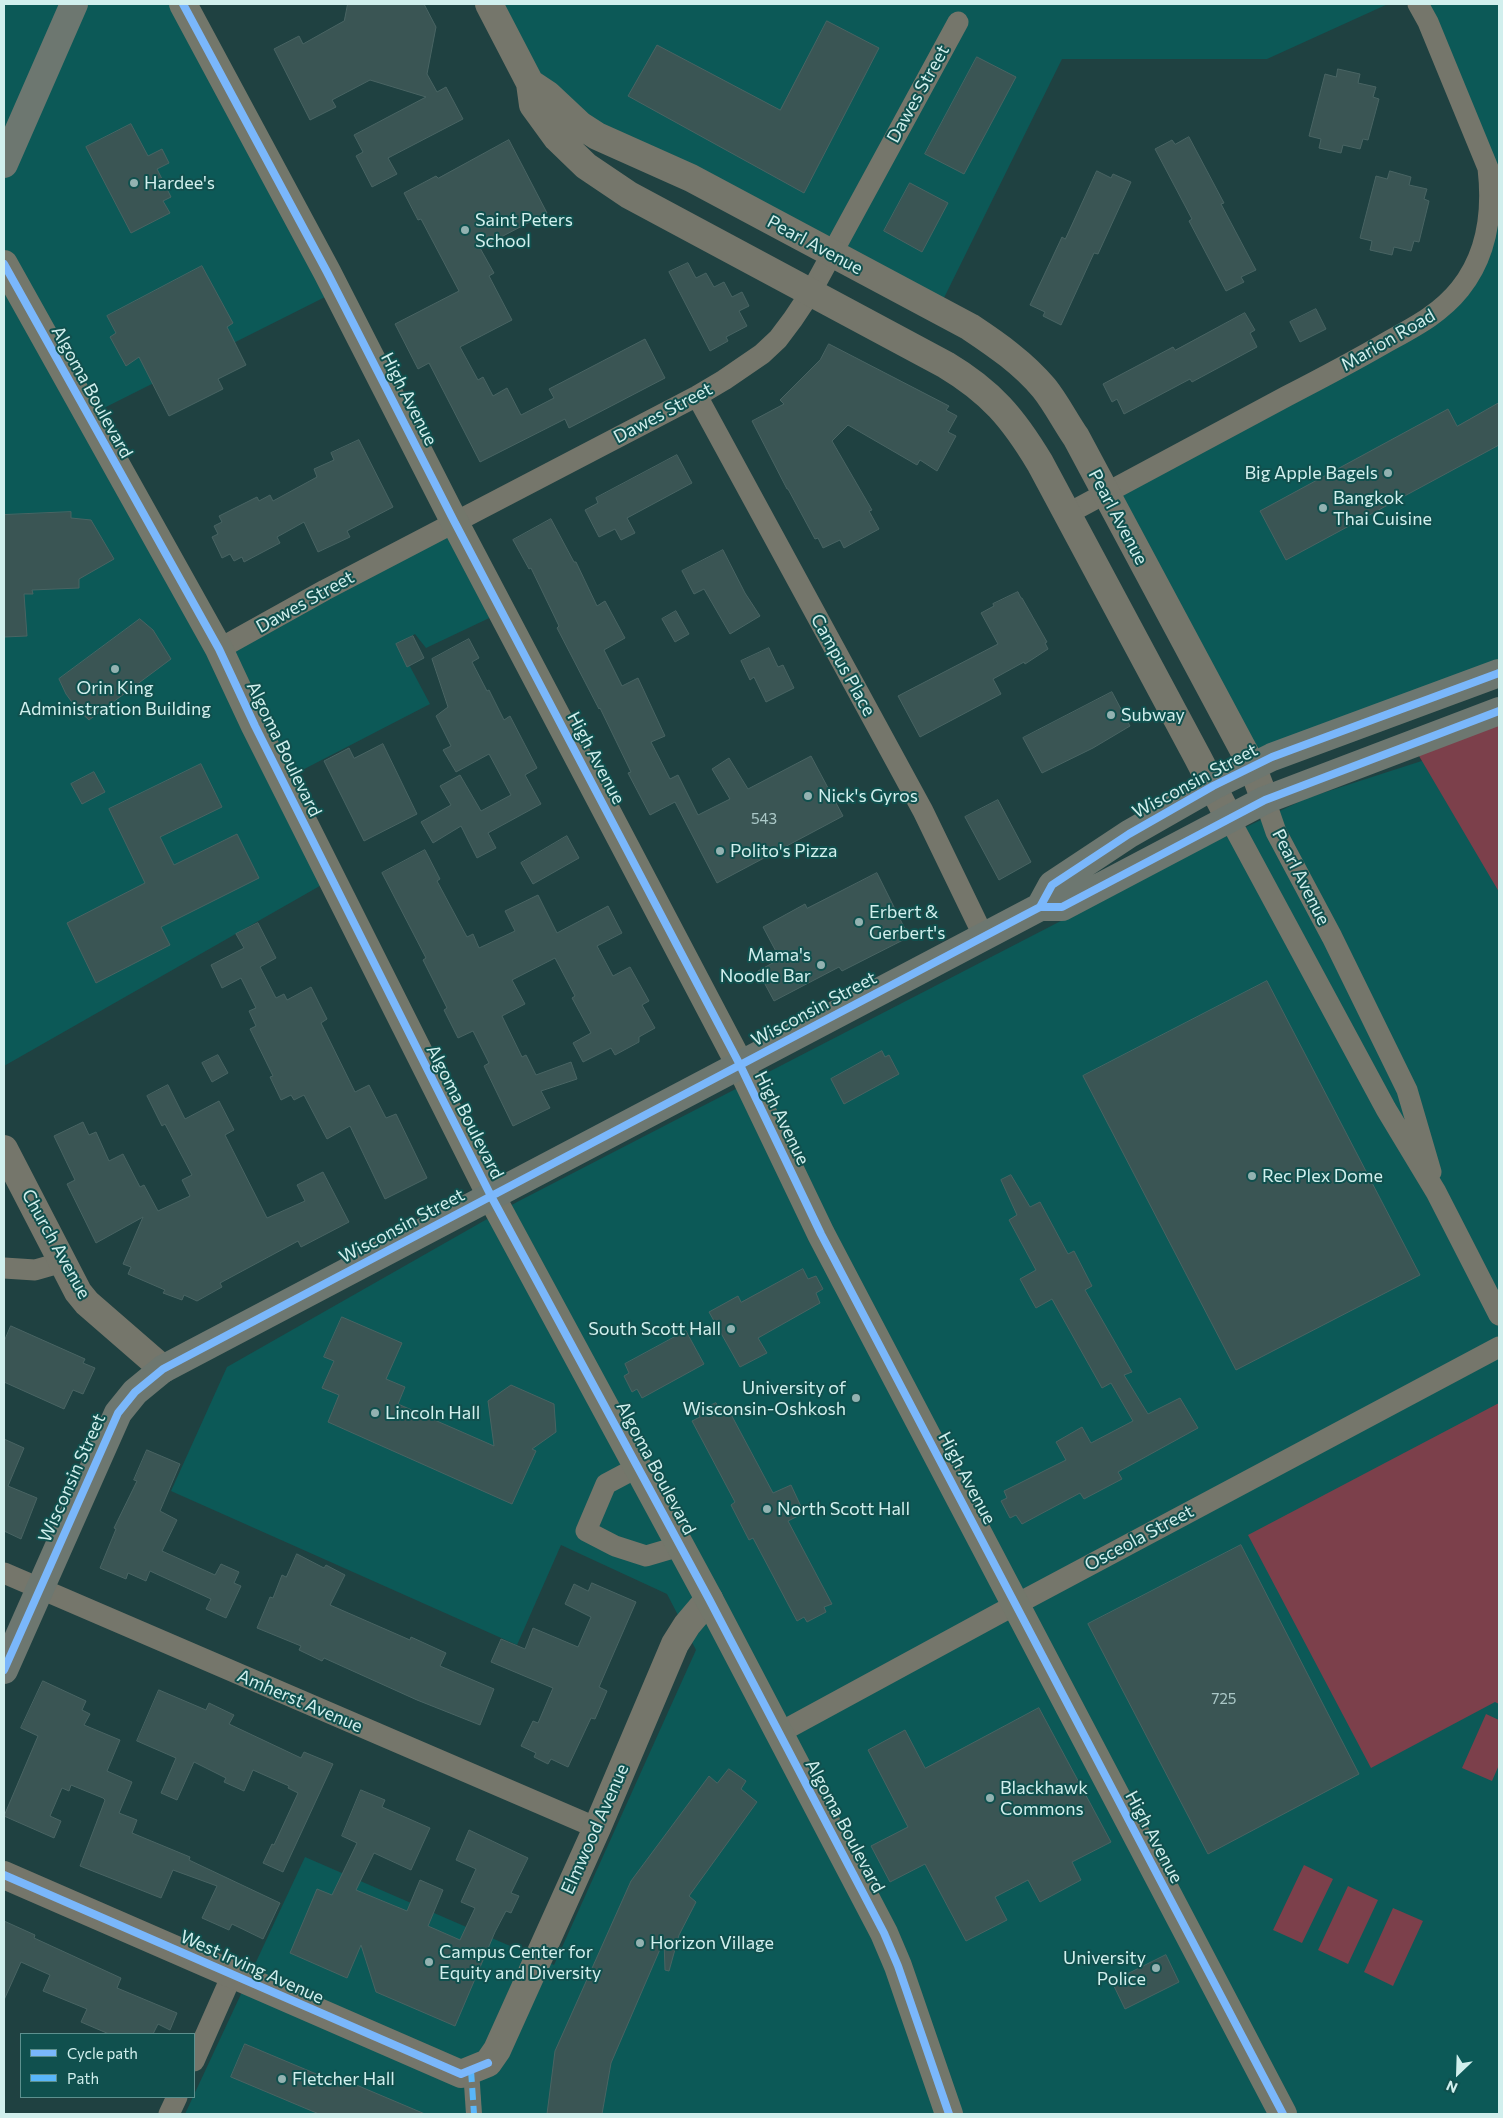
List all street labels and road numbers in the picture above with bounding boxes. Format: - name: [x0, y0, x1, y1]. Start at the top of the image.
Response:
- street label: Dawes Street: [882, 41, 954, 147]
- street label: Pearl Avenue: [764, 211, 866, 279]
- street label: Marion Road: [1337, 304, 1439, 376]
- street label: Algoma Boulevard: [47, 322, 137, 462]
- street label: High Avenue: [376, 349, 442, 449]
- street label: Dawes Street: [610, 378, 716, 448]
- street label: Pearl Avenue: [1084, 466, 1152, 568]
- street label: Dawes Street: [252, 566, 358, 638]
- street label: Campus Place: [806, 610, 880, 720]
- street label: Algoma Boulevard: [242, 678, 326, 820]
- street label: High Avenue: [563, 708, 629, 808]
- street label: Wisconsin Street: [1129, 739, 1261, 823]
- street label: Pearl Avenue: [1268, 825, 1334, 929]
- street label: Wisconsin Street: [748, 967, 880, 1051]
- street label: Algoma Boulevard: [422, 1041, 508, 1183]
- street label: High Avenue: [750, 1068, 814, 1168]
- street label: Wisconsin Street: [336, 1184, 468, 1268]
- street label: Church Avenue: [17, 1185, 95, 1303]
- street label: Algoma Boulevard: [612, 1398, 700, 1538]
- street label: Wisconsin Street: [34, 1410, 110, 1546]
- street label: High Avenue: [934, 1428, 1000, 1528]
- street label: Osceola Street: [1081, 1500, 1197, 1576]
- street label: Amherst Avenue: [234, 1665, 366, 1737]
- street label: Algoma Boulevard: [801, 1756, 889, 1896]
- street label: Elmwood Avenue: [557, 1761, 633, 1897]
- street label: High Avenue: [1121, 1787, 1187, 1887]
- street label: West Irving Avenue: [177, 1926, 327, 2008]

